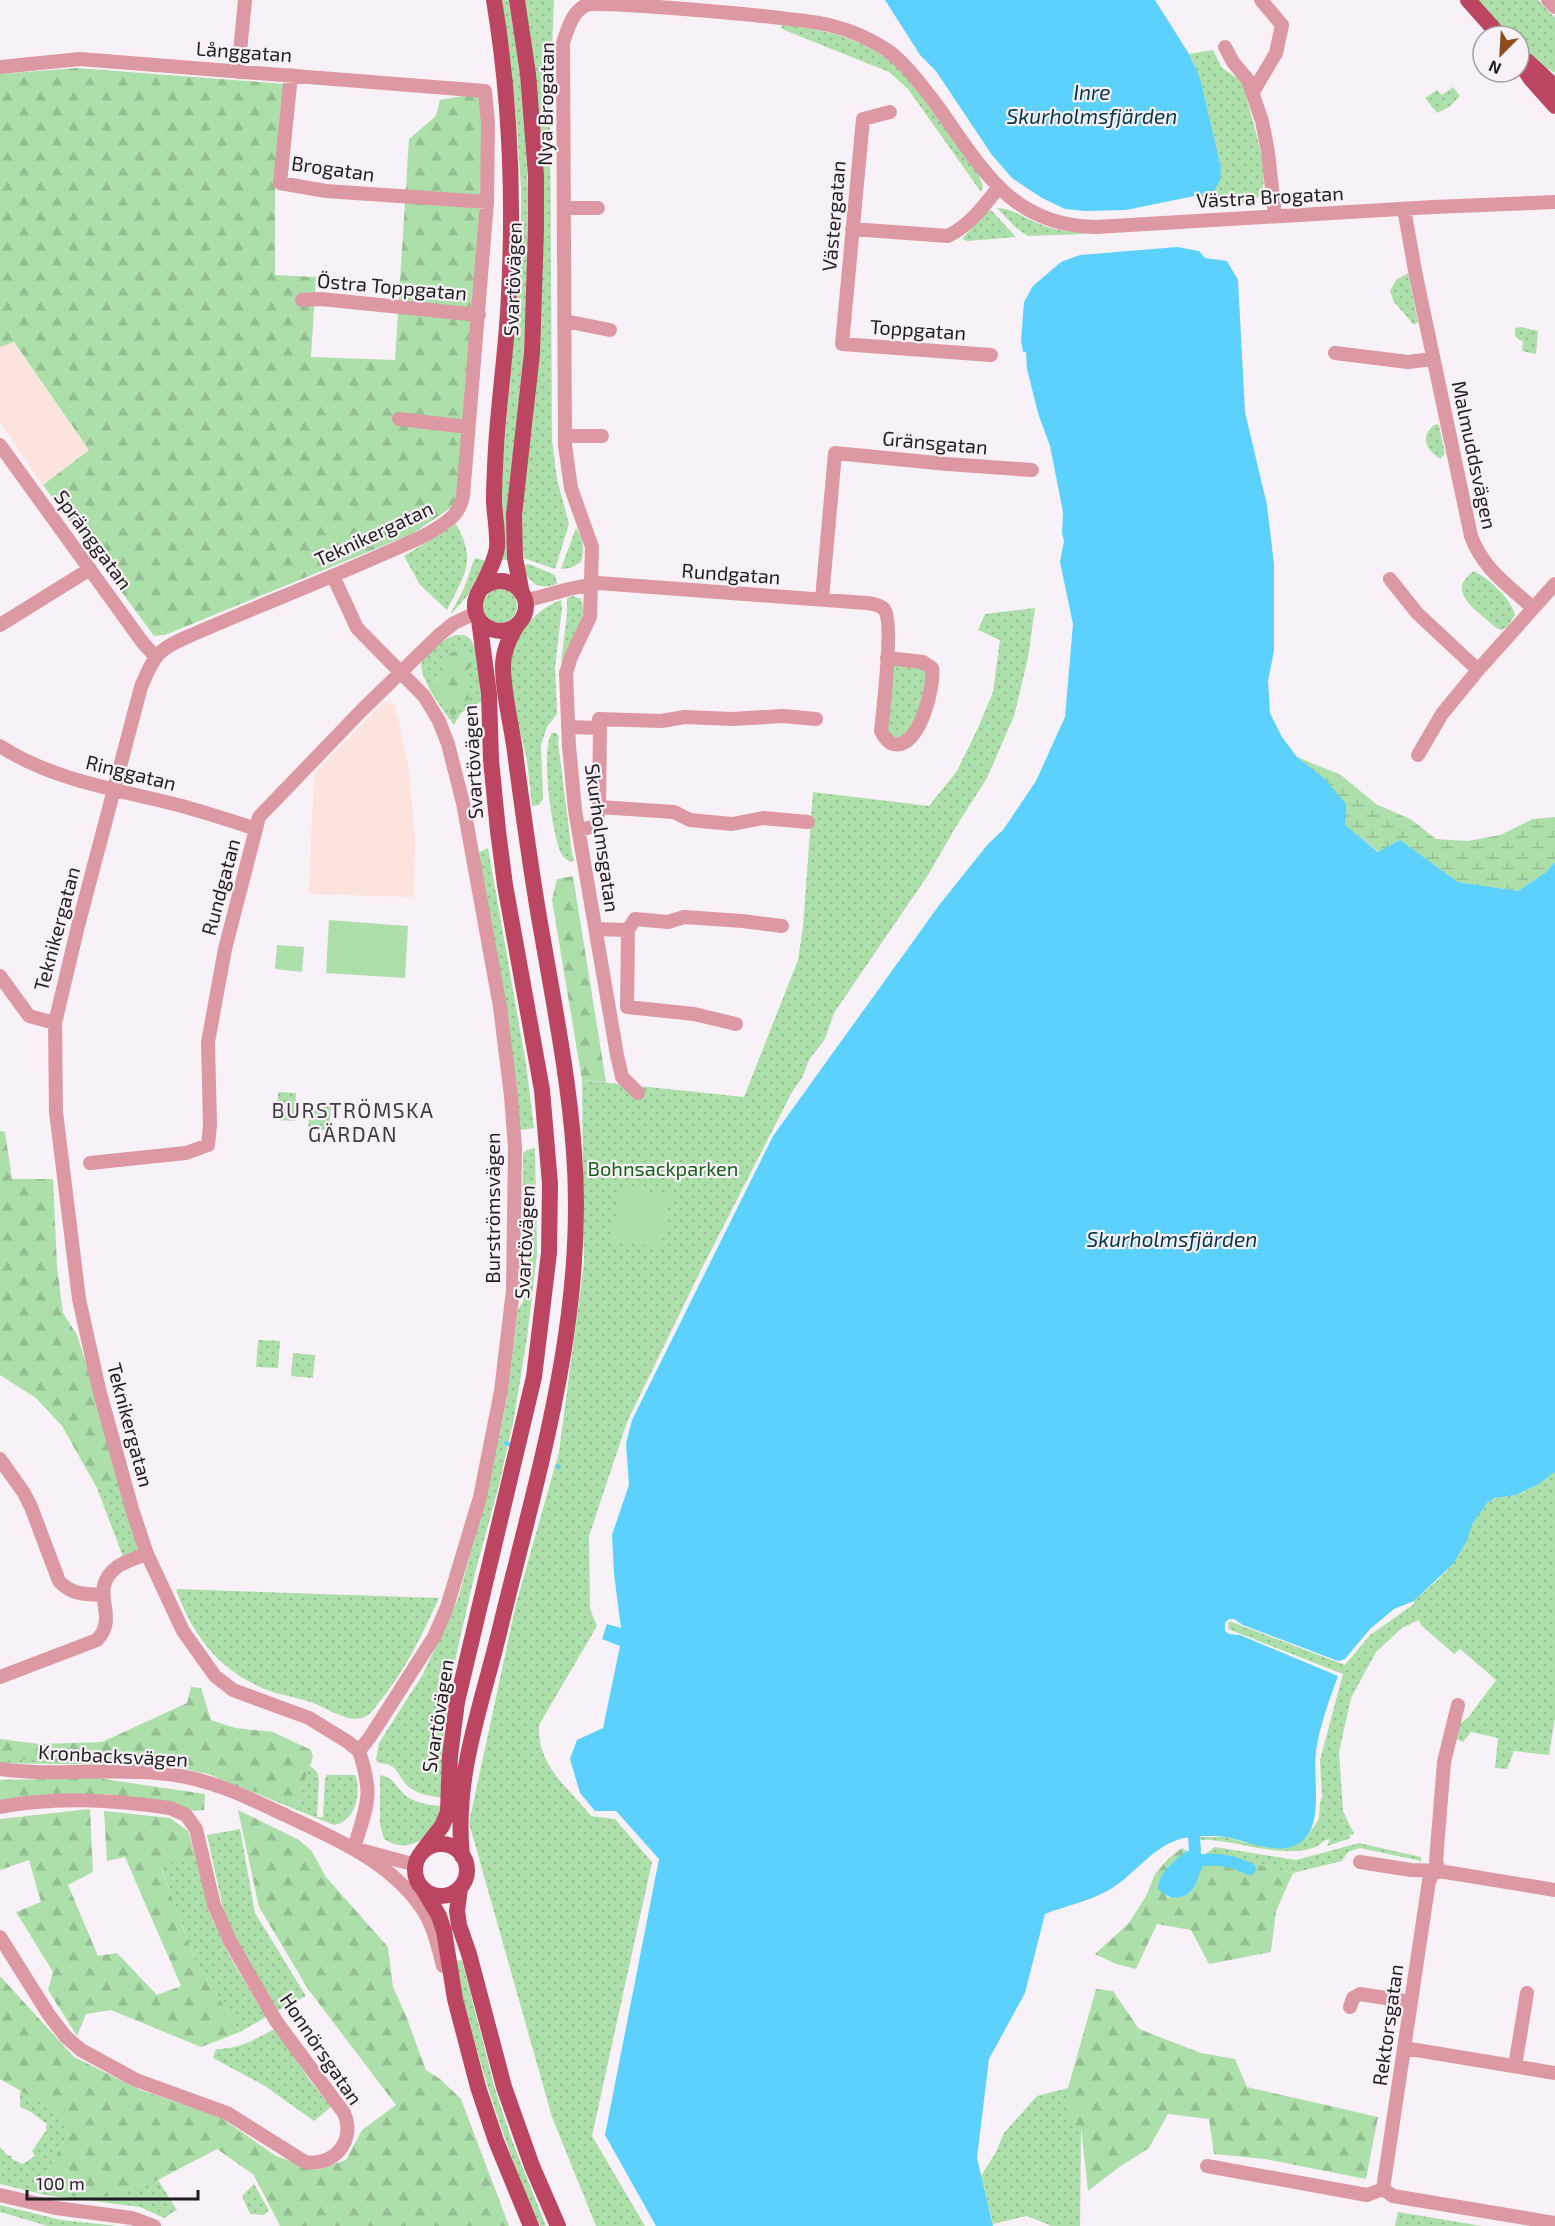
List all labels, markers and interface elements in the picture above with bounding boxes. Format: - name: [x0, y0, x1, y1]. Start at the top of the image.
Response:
- north arrow: [1471, 24, 1531, 84]
- street label: Långgatan: [195, 36, 293, 66]
- street label: Nya Brogatan: [532, 42, 558, 166]
- text: N: [1486, 57, 1504, 79]
- water label: Inre Skurholmsfjärden: [1007, 79, 1177, 129]
- street label: Brogatan: [290, 150, 376, 186]
- street label: Västergatan: [816, 159, 850, 272]
- street label: Västra Brogatan: [1196, 180, 1344, 212]
- street label: Svartövägen: [498, 221, 526, 337]
- street label: Östra Toppgatan: [316, 267, 468, 305]
- street label: Toppgatan: [869, 314, 967, 344]
- street label: Malmuddsvägen: [1448, 378, 1502, 531]
- street label: Gränsgatan: [881, 425, 989, 459]
- street label: Spränggatan: [50, 485, 138, 594]
- street label: Teknikergatan: [311, 495, 437, 571]
- street label: Rundgatan: [681, 558, 781, 588]
- street label: Svartövägen: [457, 704, 487, 820]
- street label: Ringgatan: [84, 749, 179, 795]
- street label: Skurholmsgatan: [581, 762, 625, 914]
- street label: Rundgatan: [196, 836, 244, 938]
- street label: Teknikergatan: [28, 864, 84, 994]
- district label: BURSTRÖMSKA GÄRDAN: [271, 1097, 435, 1146]
- street label: Burströmsvägen: [480, 1132, 504, 1284]
- park label: Bohnsackparken: [588, 1156, 738, 1180]
- street label: Svartövägen: [509, 1184, 539, 1300]
- water label: Skurholmsfjärden: [1087, 1226, 1257, 1252]
- street label: Teknikergatan: [103, 1360, 159, 1490]
- street label: Svartövägen: [416, 1657, 458, 1774]
- street label: Kronbacksvägen: [38, 1739, 189, 1771]
- street label: Rektorsgatan: [1367, 1962, 1407, 2087]
- street label: Honnörsgatan: [276, 1988, 368, 2109]
- scale bar: [27, 2163, 198, 2201]
- text: 100 m: [36, 2172, 85, 2194]

